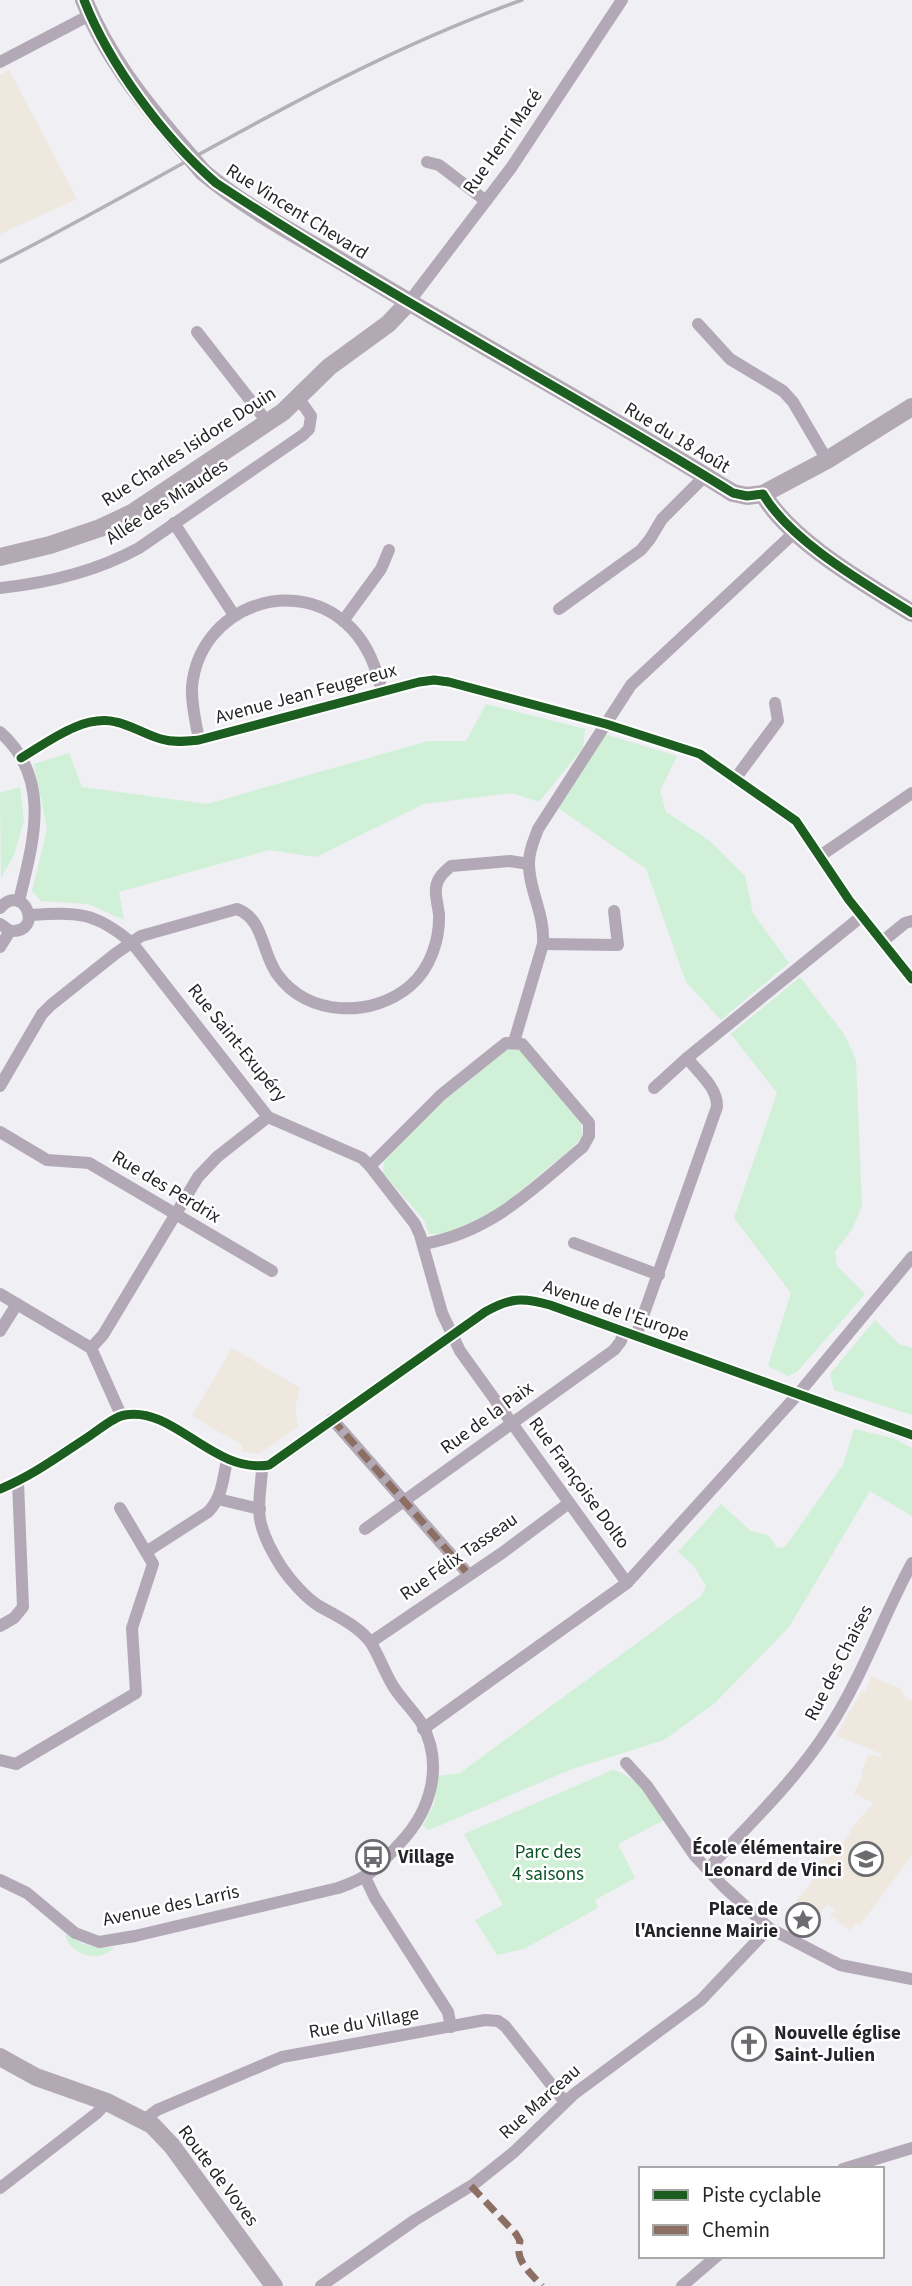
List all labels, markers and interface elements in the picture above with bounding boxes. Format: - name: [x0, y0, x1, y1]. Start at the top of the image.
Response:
- street label: Rue Henri Macé: [457, 84, 549, 200]
- street label: Rue Vincent Chevard: [221, 157, 373, 267]
- street label: Rue Charles Isidore Douin: [96, 380, 282, 514]
- street label: Rue du 18 Août: [619, 396, 735, 481]
- street label: Allée des Miaudes: [101, 452, 233, 552]
- street label: Avenue Jean Feugereux: [212, 657, 400, 731]
- street label: Rue Saint-Exupéry: [181, 978, 293, 1108]
- street label: Rue des Perdrix: [107, 1144, 226, 1230]
- street label: Avenue de l'Europe: [539, 1273, 693, 1349]
- street label: Rue de la Paix: [435, 1375, 539, 1461]
- street label: Rue Françoise Dolto: [522, 1411, 636, 1555]
- street label: Rue Félix Tasseau: [395, 1506, 523, 1608]
- street label: Rue des Chaises: [798, 1600, 880, 1726]
- place label: École élémentaire Leonard de Vinci: [692, 1835, 842, 1884]
- bus stop icon: Village: [354, 1838, 392, 1876]
- park label: Parc des 4 saisons: [512, 1839, 584, 1888]
- school or university icon: École élémentaire Leonard de Vinci: [847, 1840, 885, 1878]
- place label: Village: [397, 1844, 454, 1871]
- street label: Avenue des Larris: [100, 1878, 242, 1934]
- place label: Place de l'Ancienne Mairie: [635, 1896, 778, 1945]
- place icon: Place de l'Ancienne Mairie: [784, 1901, 822, 1939]
- street label: Rue du Village: [307, 2000, 421, 2046]
- place label: Nouvelle église Saint-Julien: [774, 2020, 901, 2069]
- church icon: Nouvelle église Saint-Julien: [730, 2025, 768, 2063]
- street label: Rue Marceau: [493, 2058, 587, 2146]
- street label: Route de Voves: [171, 2120, 265, 2232]
- legend: [639, 2167, 884, 2258]
- text: Piste cyclable: [702, 2180, 821, 2210]
- text: Chemin: [702, 2215, 770, 2245]

